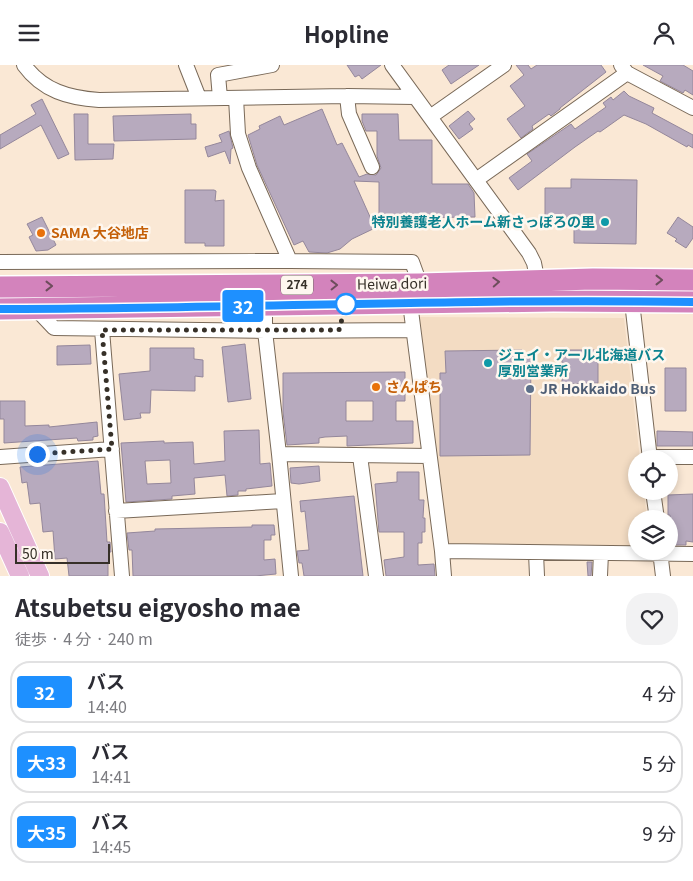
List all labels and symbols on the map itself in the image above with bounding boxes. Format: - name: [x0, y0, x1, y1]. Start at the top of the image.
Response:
- place label: 特別養護老人ホーム新さっぽろの里: [371, 211, 595, 231]
- marker: 特別養護老人ホーム新さっぽろの里: [599, 216, 611, 228]
- place label: SAMA 大谷地店: [51, 222, 149, 242]
- marker: SAMA 大谷地店: [35, 227, 47, 239]
- street label: Heiwa dori: [357, 272, 427, 294]
- road number: 274: [281, 275, 313, 295]
- one-way arrow: [656, 275, 664, 285]
- one-way arrow: [492, 277, 500, 287]
- one-way arrow: [330, 279, 338, 290]
- one-way arrow: [45, 281, 53, 291]
- line badge: 32: [220, 290, 266, 322]
- unlabelled marker: [335, 293, 357, 315]
- place label: ジェイ・アール北海道バス 厚別営業所: [498, 344, 665, 380]
- marker: ジェイ・アール北海道バス 厚別営業所: [482, 357, 494, 369]
- place label: さんぱち: [386, 376, 442, 396]
- place label: JR Hokkaido Bus: [540, 378, 656, 398]
- marker: さんぱち: [370, 381, 382, 393]
- marker: JR Hokkaido Bus: [524, 383, 536, 395]
- your location: [25, 442, 50, 467]
- scale bar: [15, 541, 110, 564]

